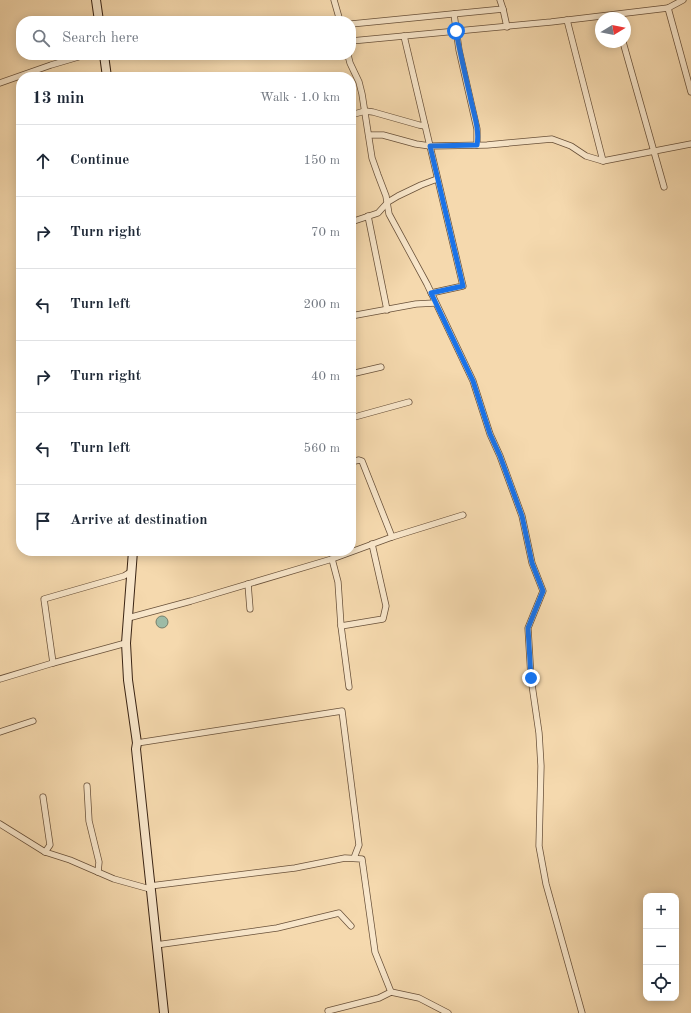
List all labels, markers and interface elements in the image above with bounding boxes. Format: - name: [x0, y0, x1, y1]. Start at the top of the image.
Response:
- north arrow: [595, 12, 631, 48]
- search box: [16, 16, 356, 60]
- route start: [447, 22, 465, 40]
- icon: search: [30, 27, 52, 49]
- text: Search here: [62, 31, 139, 46]
- text: 13 min: [32, 90, 85, 107]
- text: Walk · 1.0 km: [260, 91, 340, 104]
- icon: ahead: [32, 150, 54, 172]
- text: Continue: [70, 153, 129, 168]
- text: 150 m: [303, 154, 340, 167]
- icon: right: [32, 222, 54, 244]
- text: Turn right: [70, 225, 141, 240]
- text: 70 m: [311, 226, 340, 239]
- icon: left: [32, 294, 54, 316]
- text: Turn left: [70, 297, 130, 312]
- text: 200 m: [303, 298, 340, 311]
- icon: right: [32, 366, 54, 388]
- text: Turn right: [70, 369, 141, 384]
- text: 40 m: [311, 370, 340, 383]
- icon: left: [32, 438, 54, 460]
- text: Turn left: [70, 441, 130, 456]
- text: 560 m: [303, 442, 340, 455]
- icon: arrive: [32, 510, 54, 532]
- text: Arrive at destination: [70, 513, 208, 528]
- route end: [522, 669, 540, 687]
- map controls: [643, 893, 679, 1001]
- button: +: [643, 893, 679, 929]
- button: −: [643, 929, 679, 965]
- button: locate: [643, 965, 679, 1001]

